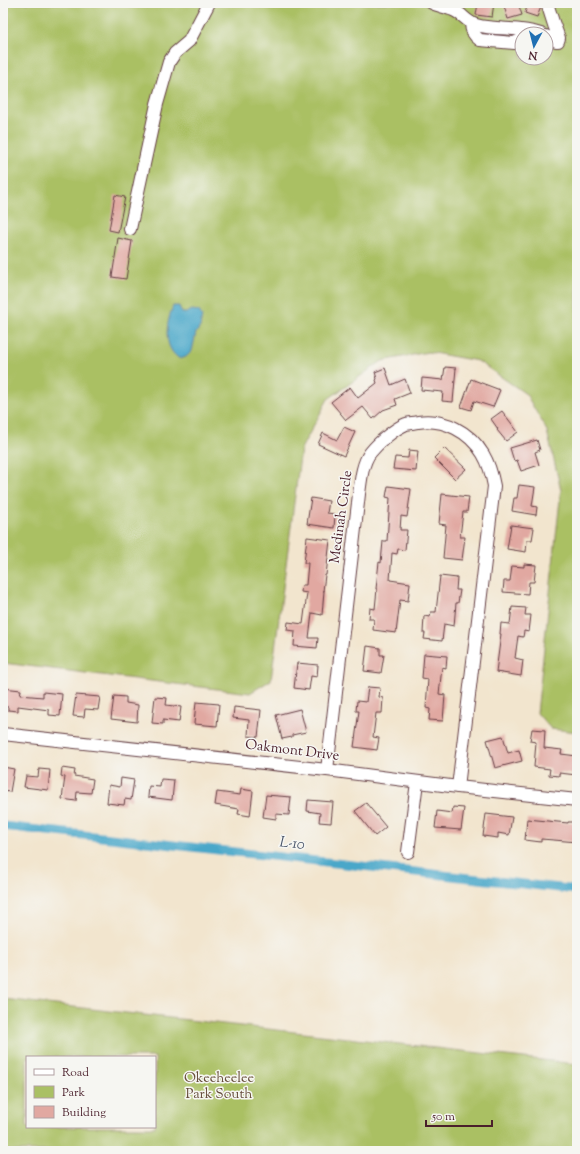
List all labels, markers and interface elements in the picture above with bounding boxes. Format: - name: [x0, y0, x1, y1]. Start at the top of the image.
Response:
- north arrow: [514, 26, 554, 66]
- text: N: [527, 46, 539, 64]
- street label: Medinah Circle: [326, 469, 358, 565]
- street label: Oakmont Drive: [244, 735, 340, 767]
- water label: L-10: [278, 832, 306, 856]
- legend: [26, 1056, 156, 1128]
- text: Road: [62, 1064, 89, 1082]
- park label: Okeeheelee Park South: [184, 1069, 254, 1105]
- text: Park: [62, 1084, 85, 1102]
- scale bar: [426, 1102, 492, 1128]
- text: Building: [62, 1104, 106, 1122]
- text: 50 m: [431, 1108, 455, 1126]

